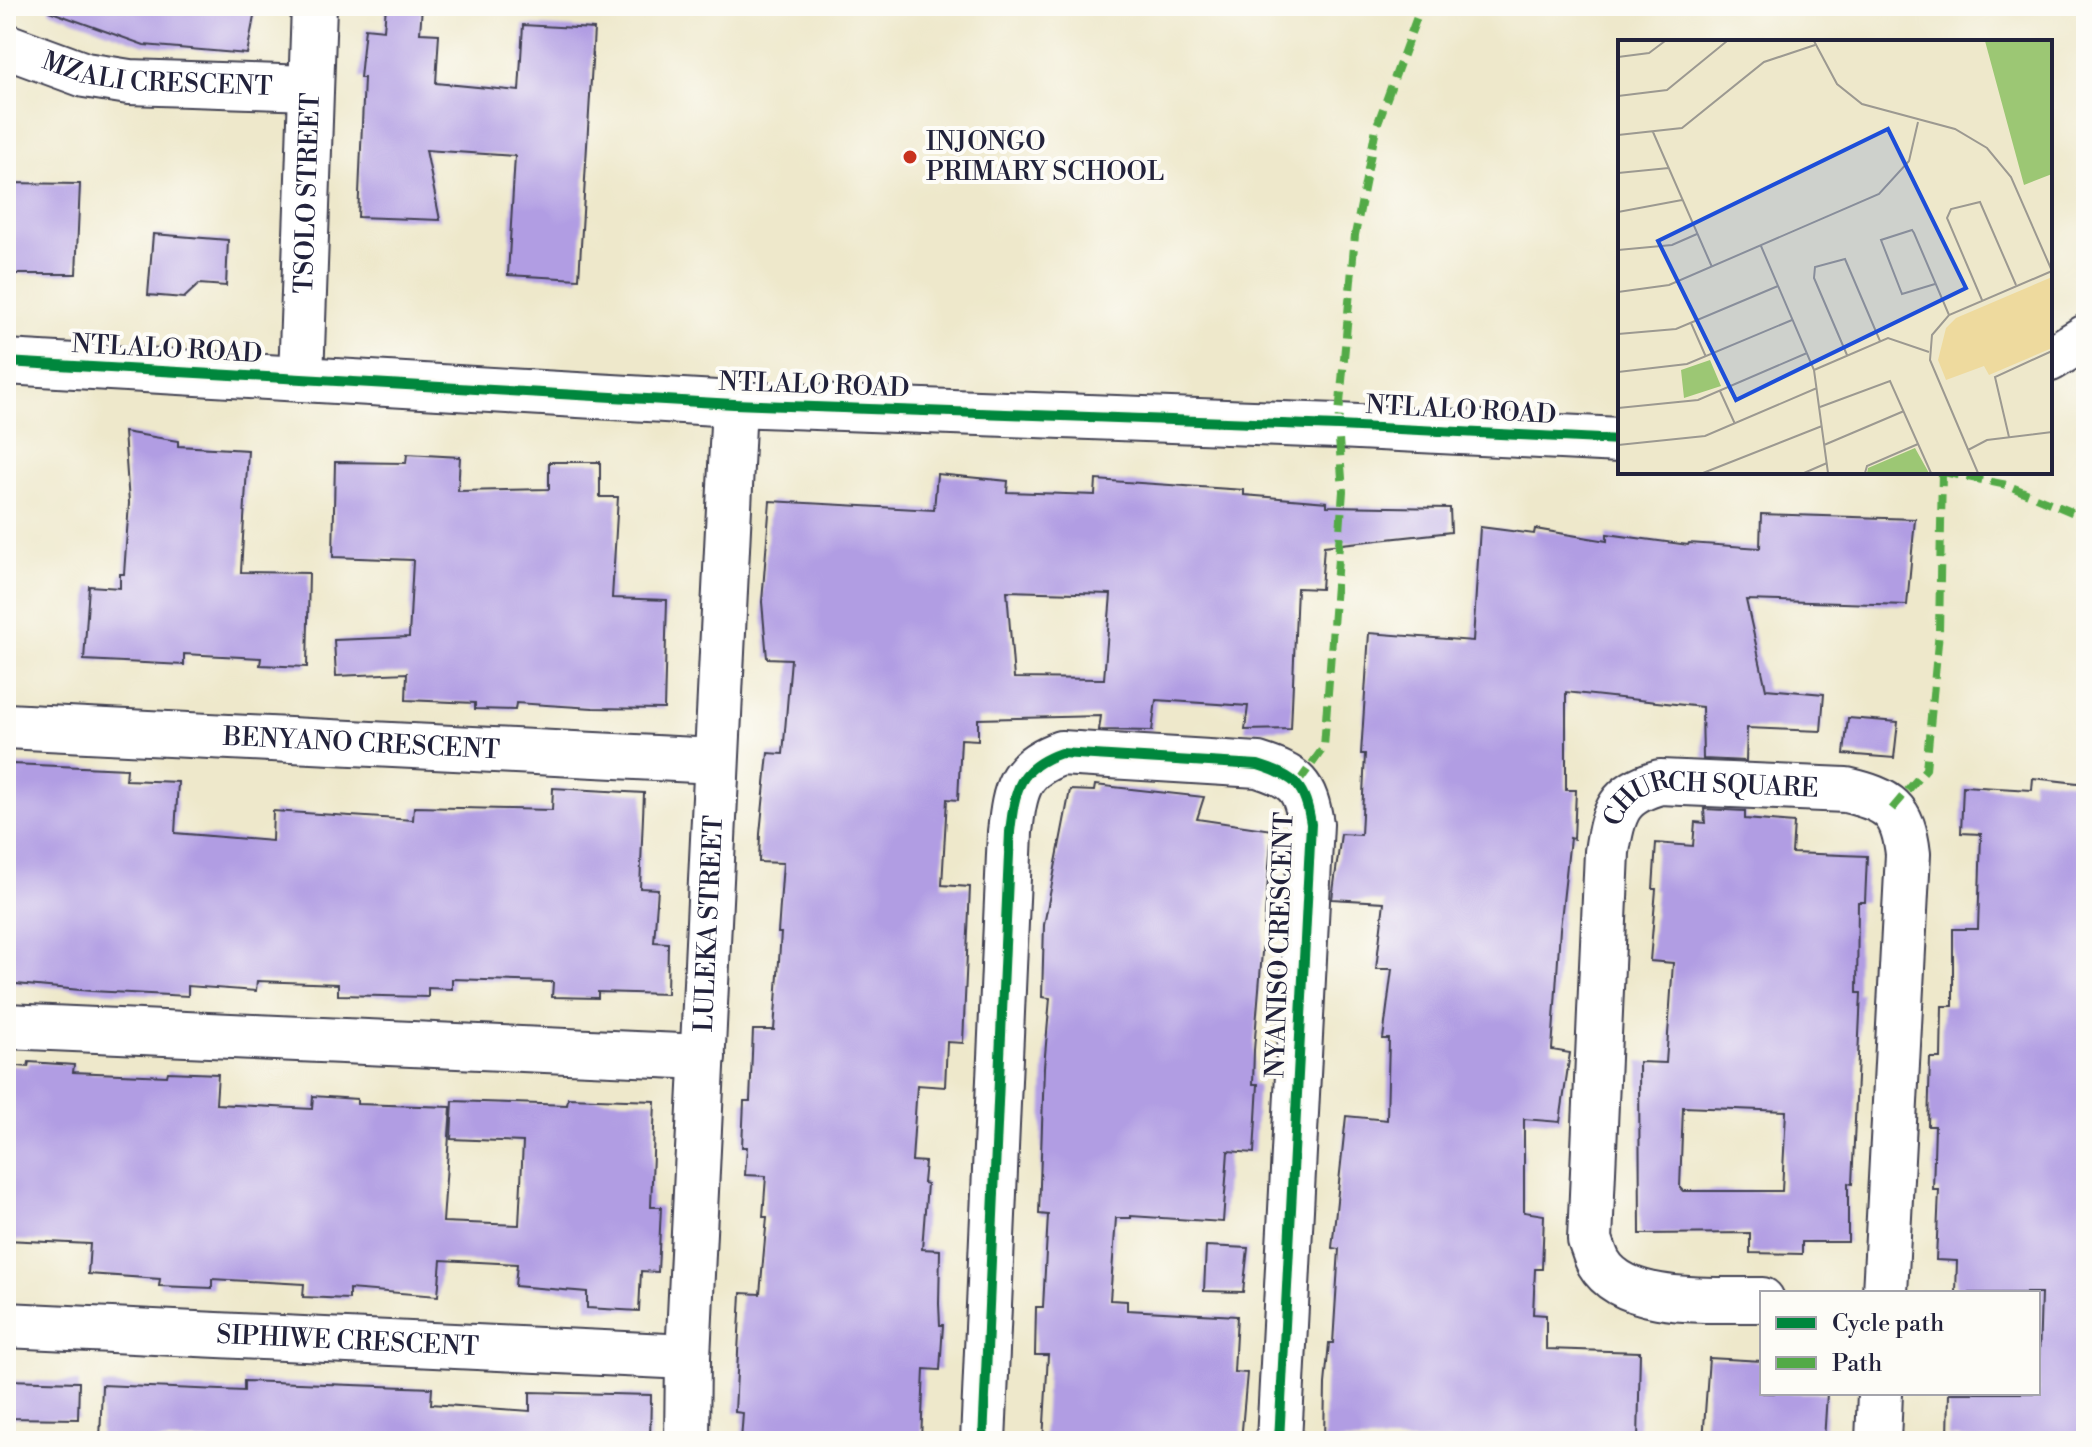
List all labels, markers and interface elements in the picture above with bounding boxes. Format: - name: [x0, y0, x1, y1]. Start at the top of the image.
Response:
- inset map: [1618, 40, 2052, 474]
- street label: MZALI CRESCENT: [38, 45, 273, 103]
- street label: TSOLO STREET: [288, 92, 327, 294]
- place label: INJONGO PRIMARY SCHOOL: [926, 126, 1164, 188]
- marker: INJONGO PRIMARY SCHOOL: [901, 148, 919, 166]
- street label: NTLALO ROAD: [71, 328, 263, 370]
- street label: NTLALO ROAD: [718, 366, 910, 404]
- street label: NTLALO ROAD: [1365, 389, 1557, 431]
- street label: BENYANO CRESCENT: [221, 721, 501, 766]
- street label: CHURCH SQUARE: [1597, 764, 1819, 830]
- street label: NYANISO CRESCENT: [1259, 811, 1301, 1079]
- street label: LULEKA STREET: [688, 814, 730, 1033]
- legend: [1760, 1291, 2040, 1395]
- text: Cycle path: [1832, 1309, 1944, 1339]
- street label: SIPHIWE CRESCENT: [216, 1319, 480, 1363]
- text: Path: [1832, 1349, 1882, 1379]

